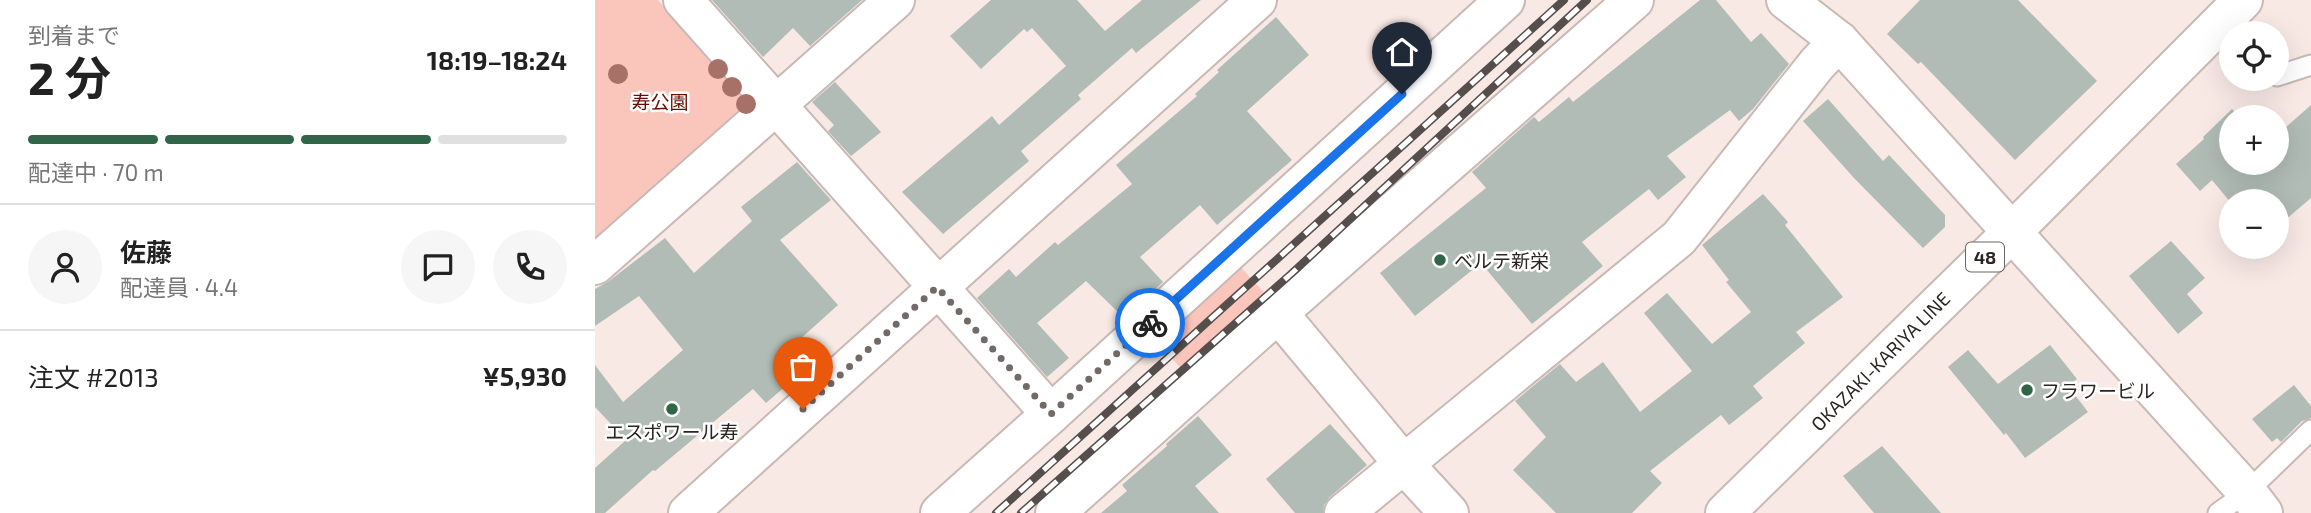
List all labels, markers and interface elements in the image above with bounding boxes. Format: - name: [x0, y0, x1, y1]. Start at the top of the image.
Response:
- text: 到着まで: [28, 21, 120, 49]
- map controls: [2219, 21, 2289, 259]
- button: locate: [2219, 21, 2289, 91]
- pin: [1372, 22, 1432, 94]
- icon: home: [1383, 33, 1421, 71]
- text: 18:19–18:24: [427, 44, 567, 75]
- text: 2 分: [28, 49, 111, 104]
- park label: 寿公園: [631, 90, 689, 113]
- button: +: [2219, 105, 2289, 175]
- text: 配達中 · 70 m: [28, 158, 164, 186]
- button: −: [2219, 189, 2289, 259]
- button: person: [28, 230, 102, 304]
- button: chat: [401, 230, 475, 304]
- button: phone: [493, 230, 567, 304]
- text: 佐藤: [120, 236, 172, 267]
- road number: 48: [1966, 243, 2004, 272]
- place label: ベルテ新栄: [1454, 249, 1549, 272]
- marker: ベルテ新栄: [1432, 252, 1448, 268]
- text: 配達員 · 4.4: [120, 273, 238, 301]
- street label: OKAZAKI-KARIYA LINE: [1806, 287, 1954, 435]
- courier: [1115, 288, 1185, 358]
- icon: bike: [1131, 304, 1169, 342]
- pin: [773, 337, 833, 409]
- icon: bag: [784, 348, 822, 386]
- text: ¥5,930: [483, 360, 567, 391]
- text: 注文 #2013: [28, 361, 159, 392]
- place label: フラワービル: [2041, 379, 2155, 402]
- marker: フラワービル: [2019, 382, 2035, 398]
- marker: エスポワール寿: [664, 401, 680, 417]
- place label: エスポワール寿: [605, 420, 739, 443]

